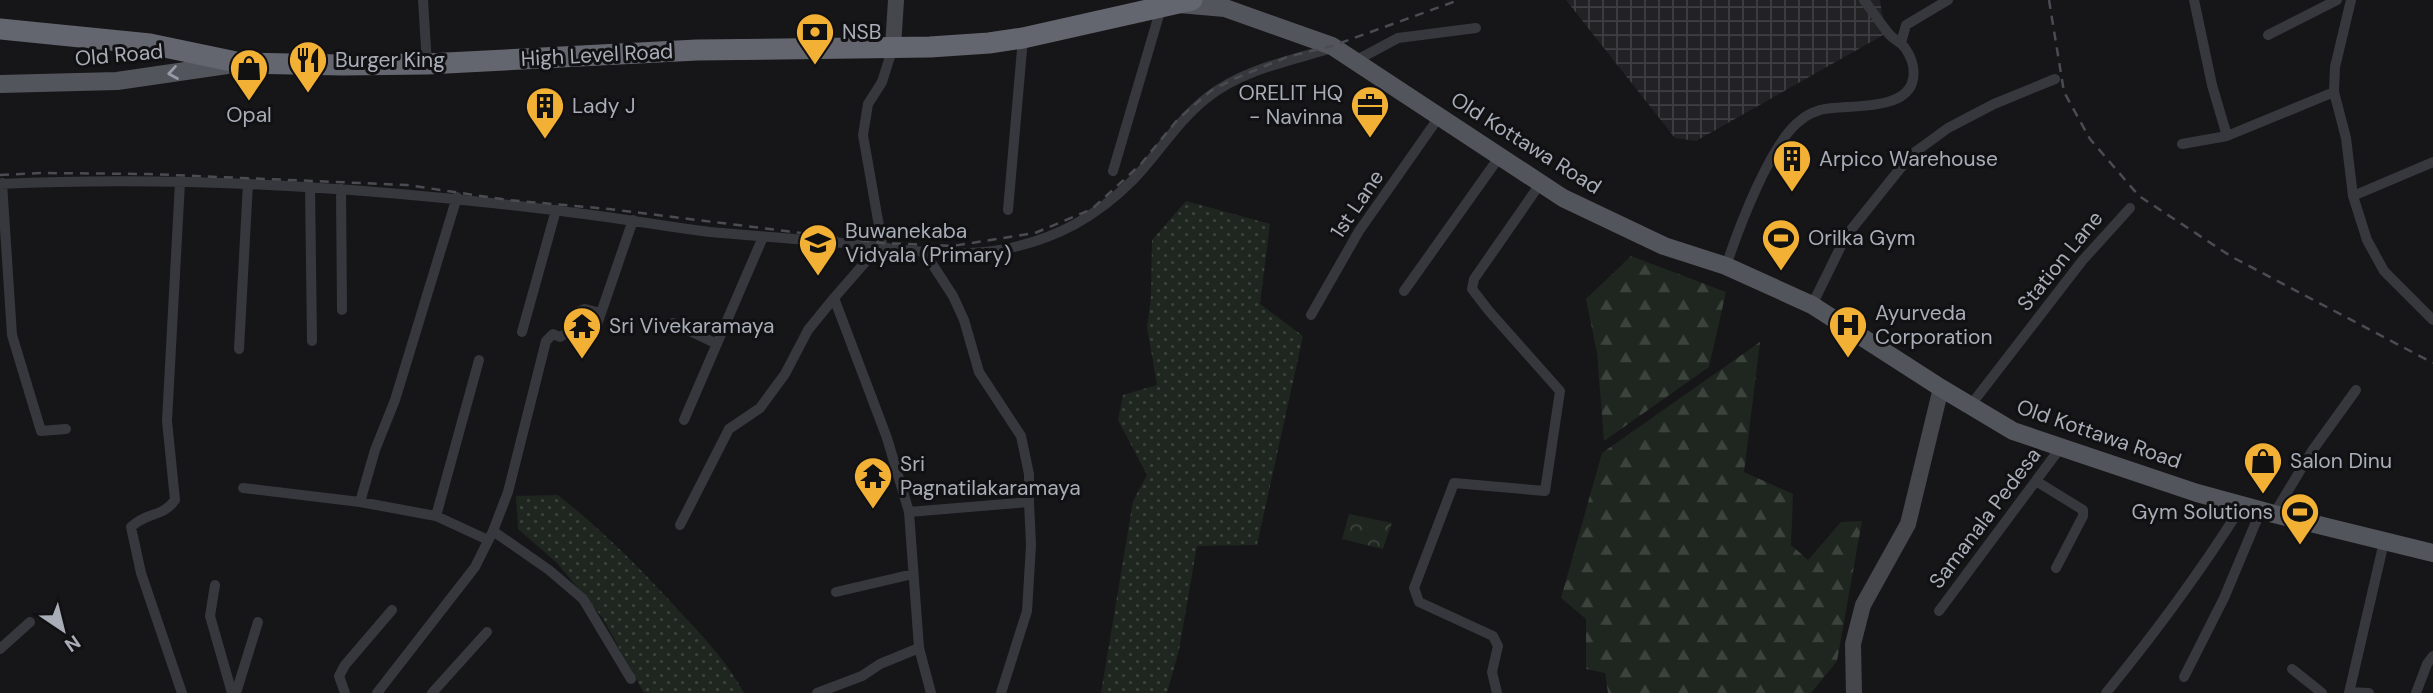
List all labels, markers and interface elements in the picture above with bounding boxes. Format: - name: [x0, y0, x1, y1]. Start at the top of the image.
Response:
- bank icon: NSB: [794, 11, 836, 66]
- place label: NSB: [842, 18, 881, 46]
- street label: Old Road: [74, 37, 164, 73]
- street label: High Level Road: [520, 37, 674, 73]
- restaurant icon: Burger King: [287, 39, 329, 94]
- place label: Burger King: [335, 46, 445, 74]
- shop icon: Opal: [228, 47, 270, 102]
- one-way arrow: [167, 65, 179, 80]
- place label: ORELIT HQ - Navinna: [1239, 79, 1343, 131]
- office icon: ORELIT HQ - Navinna: [1349, 84, 1391, 139]
- building icon: Lady J: [524, 85, 566, 140]
- street label: Old Kottawa Road: [1445, 85, 1607, 201]
- place label: Lady J: [572, 92, 635, 120]
- place label: Opal: [226, 101, 272, 129]
- building icon: Arpico Warehouse: [1771, 138, 1813, 193]
- place label: Arpico Warehouse: [1819, 145, 1998, 173]
- street label: 1st Lane: [1324, 164, 1390, 244]
- street label: Station Lane: [2011, 205, 2109, 317]
- place label: Buwanekaba Vidyala (Primary): [845, 217, 1012, 269]
- sports icon: Orilka Gym: [1760, 217, 1802, 272]
- school or university icon: Buwanekaba Vidyala (Primary): [797, 222, 839, 277]
- place label: Orilka Gym: [1808, 224, 1916, 252]
- place label: Ayurveda Corporation: [1875, 299, 1993, 351]
- hospital icon: Ayurveda Corporation: [1827, 304, 1869, 359]
- temple icon: Sri Vivekaramaya: [561, 305, 603, 360]
- place label: Sri Vivekaramaya: [609, 312, 775, 340]
- street label: Old Kottawa Road: [2013, 393, 2185, 475]
- shop icon: Salon Dinu: [2242, 440, 2284, 495]
- street label: Samanala Pedesa: [1923, 442, 2047, 594]
- place label: Salon Dinu: [2290, 447, 2392, 475]
- place label: Sri Pagnatilakaramaya: [900, 450, 1081, 502]
- temple icon: Sri Pagnatilakaramaya: [852, 455, 894, 510]
- sports icon: Gym Solutions: [2279, 491, 2321, 546]
- place label: Gym Solutions: [2131, 498, 2273, 526]
- north arrow: [28, 595, 98, 665]
- text: N: [60, 629, 85, 658]

